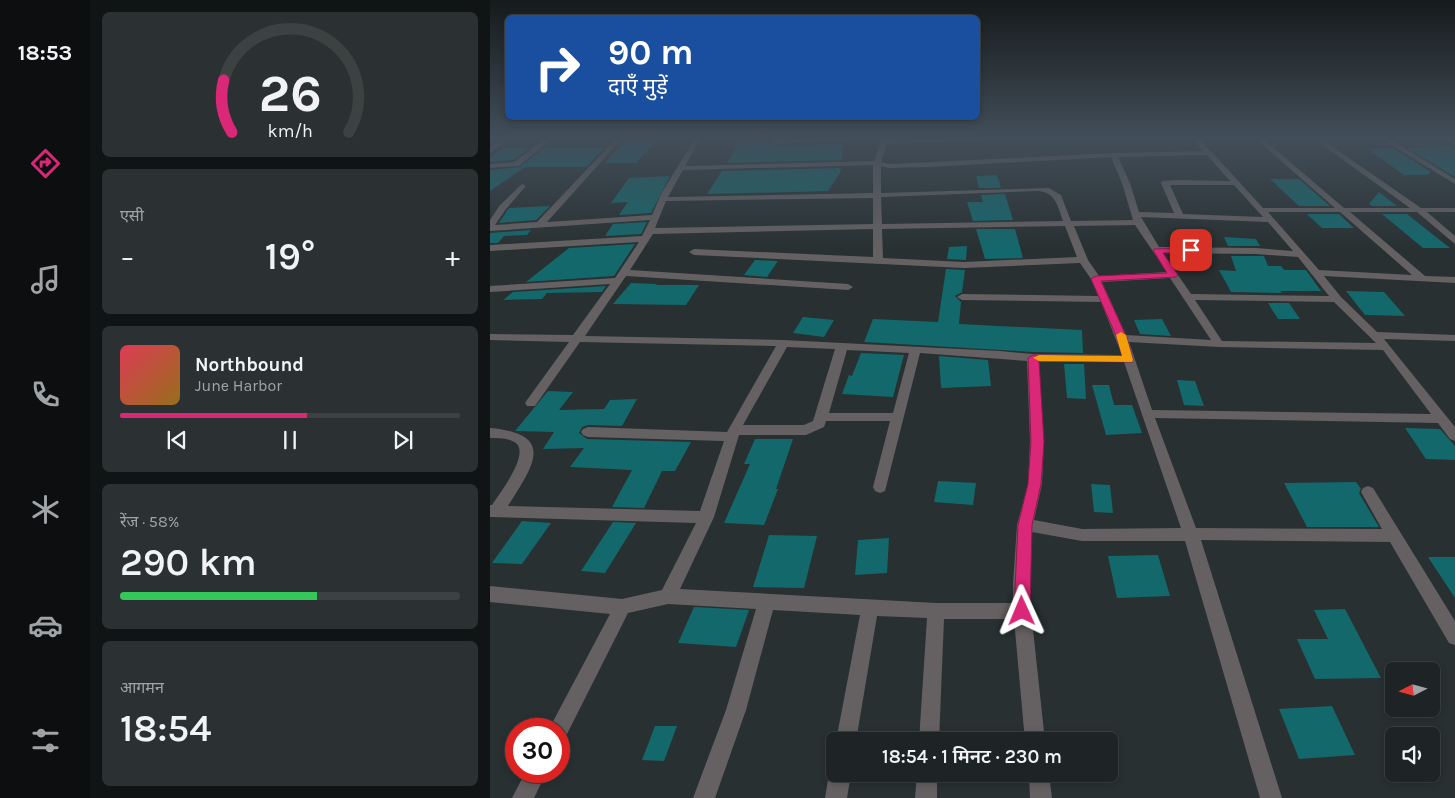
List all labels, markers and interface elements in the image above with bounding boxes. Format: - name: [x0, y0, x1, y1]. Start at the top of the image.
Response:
- text: 90 m: [608, 32, 694, 73]
- icon: right: [525, 35, 590, 100]
- text: 18:53: [18, 40, 72, 66]
- text: 26: [258, 63, 322, 124]
- text: दाएँ मुड़ें: [608, 74, 668, 100]
- text: km/h: [267, 121, 313, 142]
- icon: directions: [28, 146, 63, 181]
- text: एसी: [120, 206, 144, 225]
- pin: [1170, 229, 1212, 271]
- text: 19°: [265, 234, 315, 279]
- icon: arrive: [1177, 236, 1205, 264]
- text: −: [120, 240, 135, 273]
- text: +: [445, 240, 460, 273]
- icon: music: [28, 262, 63, 297]
- text: Northbound: [195, 354, 304, 376]
- text: June Harbor: [195, 376, 282, 395]
- icon: phone: [28, 377, 63, 412]
- icon: previous: [163, 426, 191, 454]
- icon: pause: [276, 426, 304, 454]
- icon: next: [389, 426, 417, 454]
- icon: climate: [28, 492, 63, 527]
- text: रेंज · 58%: [120, 512, 179, 531]
- text: 290 km: [120, 540, 257, 585]
- position arrow: [995, 584, 1047, 636]
- icon: car: [28, 608, 63, 643]
- north arrow: [1385, 662, 1440, 718]
- map controls: [1385, 662, 1440, 782]
- text: आगमन: [120, 678, 164, 697]
- text: 18:54: [120, 706, 212, 751]
- speed limit sign: 30: [505, 718, 570, 783]
- icon: filters: [28, 723, 63, 758]
- button: sound: [1385, 727, 1440, 782]
- text: 18:54 · 1 मिनट · 230 m: [882, 746, 1062, 768]

